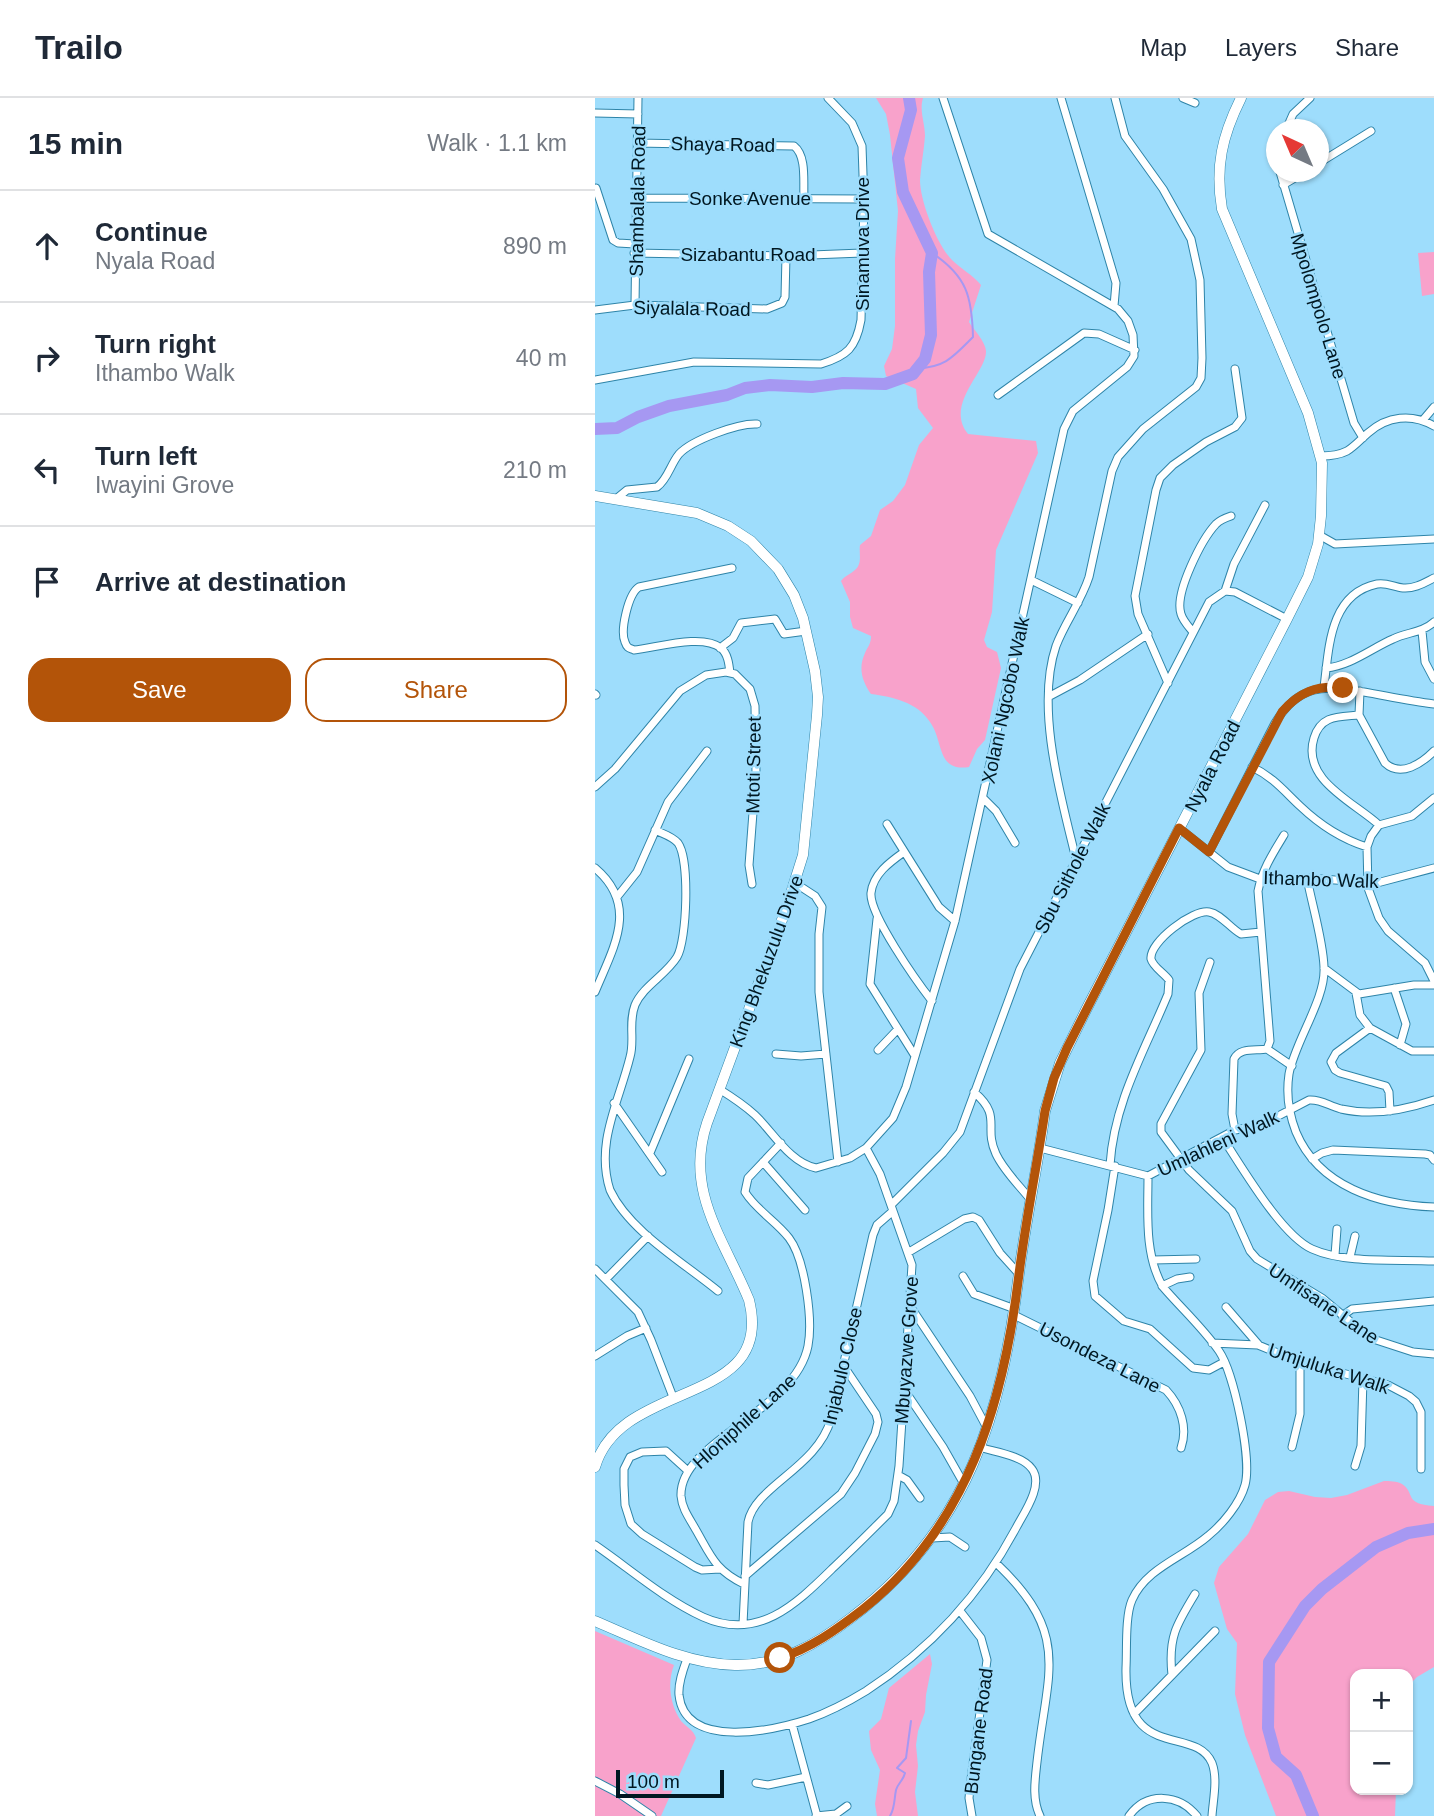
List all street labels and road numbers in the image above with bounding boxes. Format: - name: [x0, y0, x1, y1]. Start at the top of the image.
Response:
- street label: Shambalala Road: [626, 125, 649, 277]
- street label: Shaya Road: [671, 133, 775, 156]
- street label: Sinamuva Drive: [852, 177, 873, 311]
- street label: Sonke Avenue: [689, 188, 811, 209]
- street label: Mpolompolo Lane: [1286, 231, 1351, 381]
- street label: Sizabantu Road: [680, 244, 816, 265]
- street label: Siyalala Road: [633, 297, 751, 320]
- street label: Xolani Ngcobo Walk: [978, 614, 1034, 786]
- street label: Mtoti Street: [742, 716, 765, 814]
- street label: Nyala Road: [1181, 717, 1244, 815]
- street label: Sbu Sithole Walk: [1030, 799, 1115, 937]
- street label: Ithambo Walk: [1263, 867, 1380, 892]
- street label: King Bhekuzulu Drive: [726, 872, 807, 1050]
- street label: Umlahleni Walk: [1154, 1106, 1283, 1181]
- street label: Umfisane Lane: [1265, 1259, 1383, 1348]
- street label: Mbuyazwe Grove: [891, 1276, 922, 1425]
- street label: Injabulo Close: [819, 1305, 866, 1427]
- street label: Usondeza Lane: [1036, 1318, 1164, 1397]
- street label: Umjuluka Walk: [1266, 1339, 1392, 1398]
- street label: Hloniphile Lane: [689, 1370, 800, 1473]
- street label: Bungane Road: [960, 1667, 997, 1795]

